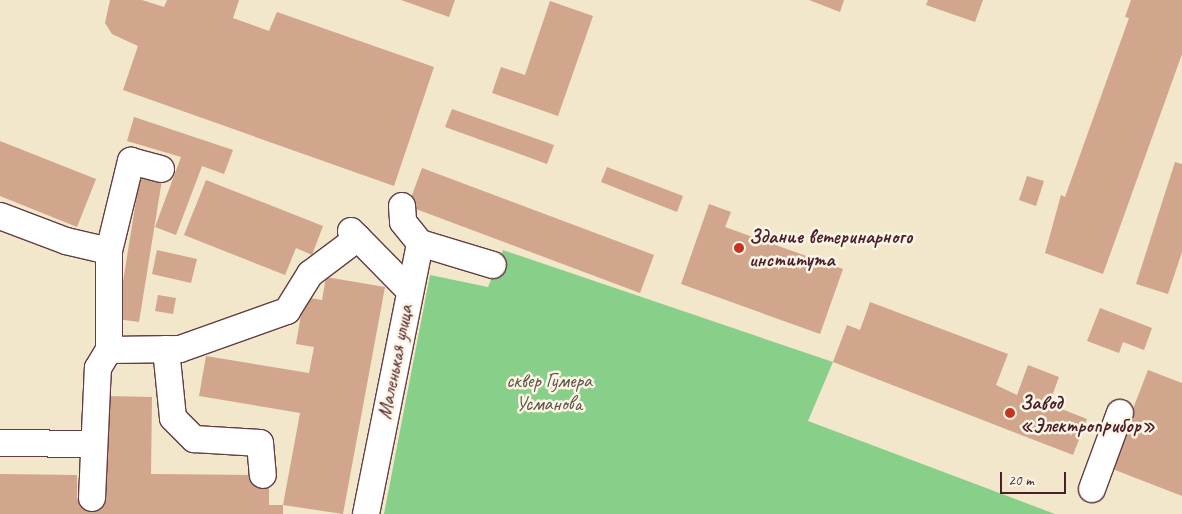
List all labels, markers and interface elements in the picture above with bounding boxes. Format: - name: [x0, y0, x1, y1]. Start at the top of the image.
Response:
- place label: Здание ветеринарного института: [749, 225, 914, 272]
- marker: Здание ветеринарного института: [733, 242, 745, 254]
- street label: Маленькая улица: [372, 302, 418, 422]
- park label: сквер Гумера Усманова: [507, 368, 591, 415]
- place label: Завод «Электроприбор»: [1020, 390, 1155, 437]
- marker: Завод «Электроприбор»: [1004, 407, 1016, 419]
- scale bar: [1002, 462, 1068, 494]
- text: 20 m: [1008, 471, 1034, 490]

